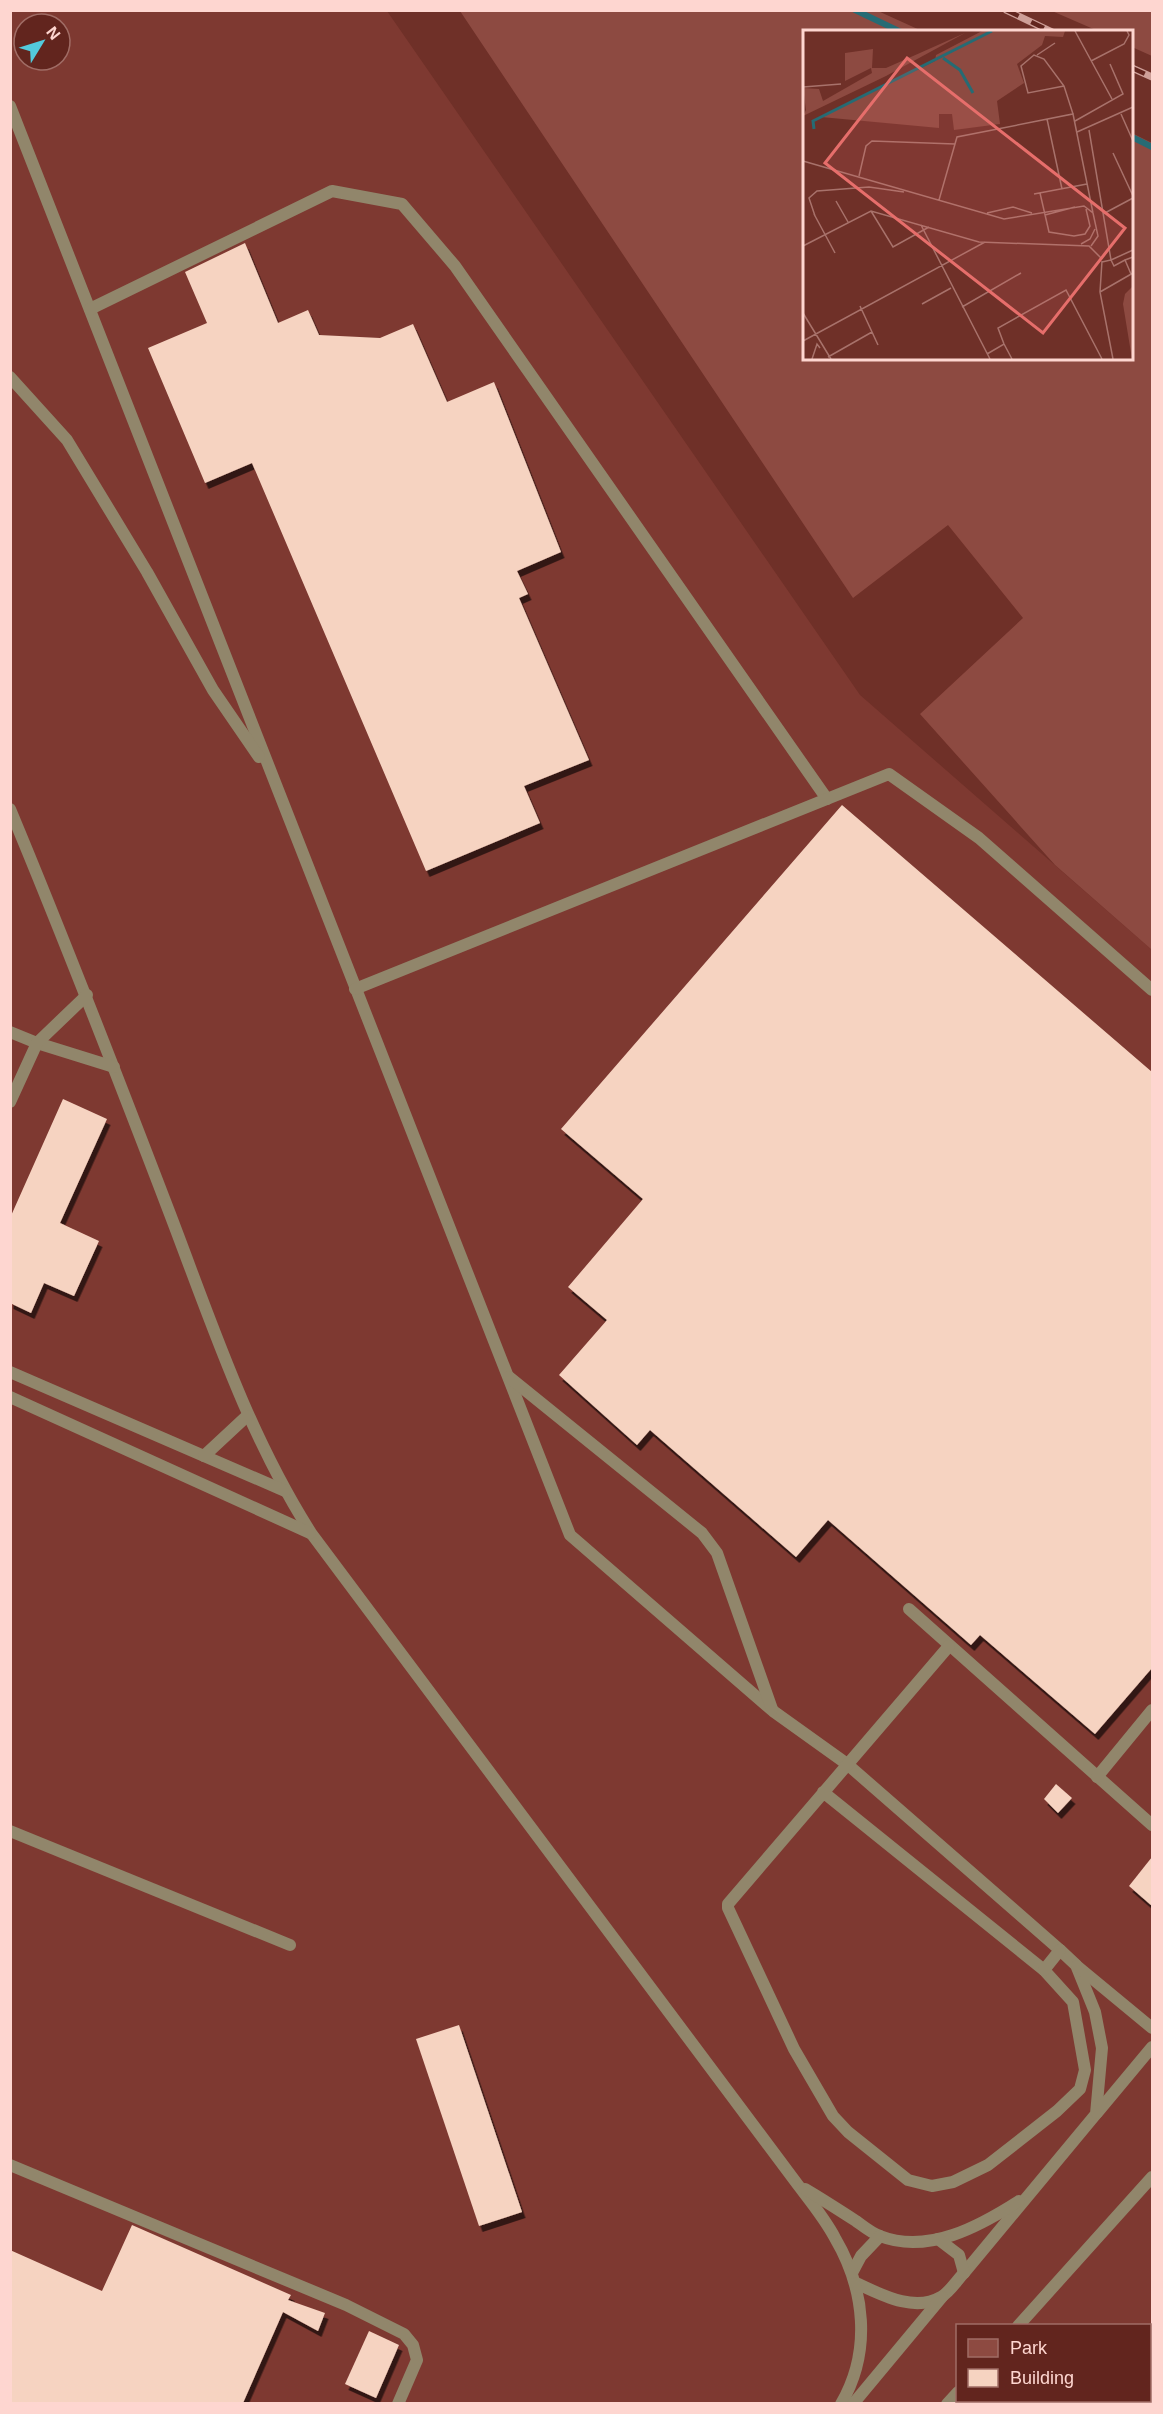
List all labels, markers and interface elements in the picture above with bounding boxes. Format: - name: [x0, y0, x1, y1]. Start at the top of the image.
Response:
- north arrow: [12, 12, 72, 72]
- text: N: [43, 23, 64, 43]
- inset map: [803, 30, 1133, 360]
- legend: [956, 2324, 1151, 2402]
- text: Park: [1010, 2338, 1048, 2358]
- text: Building: [1010, 2368, 1074, 2388]

